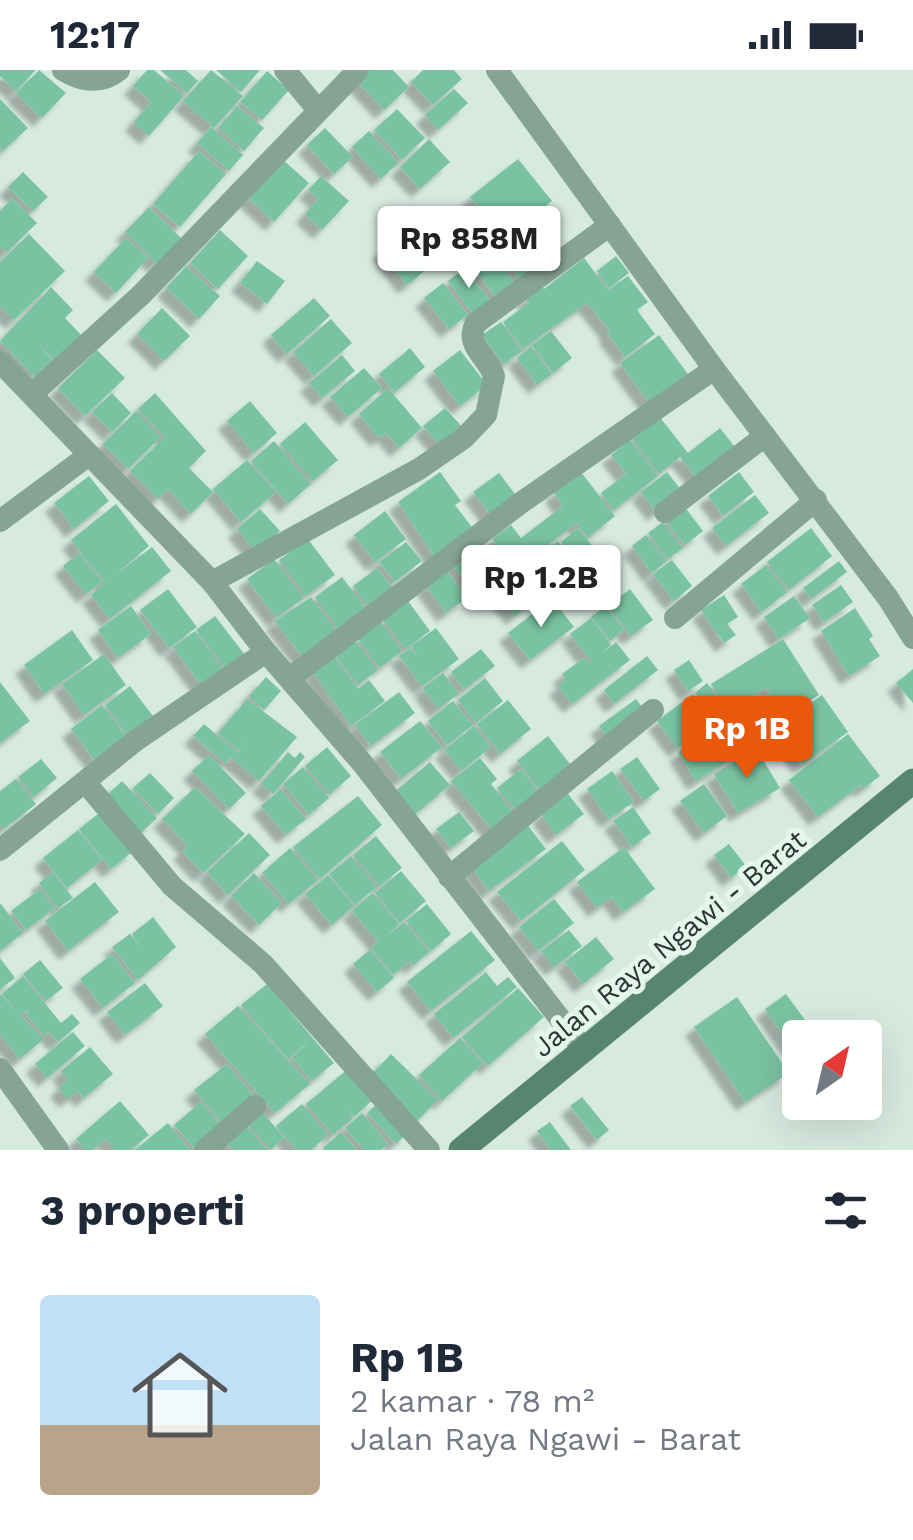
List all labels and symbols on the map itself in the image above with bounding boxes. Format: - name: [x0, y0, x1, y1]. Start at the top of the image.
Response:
- pin: Rp 858M: [377, 206, 561, 291]
- pin: Rp 1.2B: [449, 545, 633, 630]
- pin: Rp 1B: [677, 696, 817, 781]
- street label: Jalan Raya Ngawi - Barat: [526, 823, 813, 1064]
- north arrow: [782, 1020, 882, 1120]

